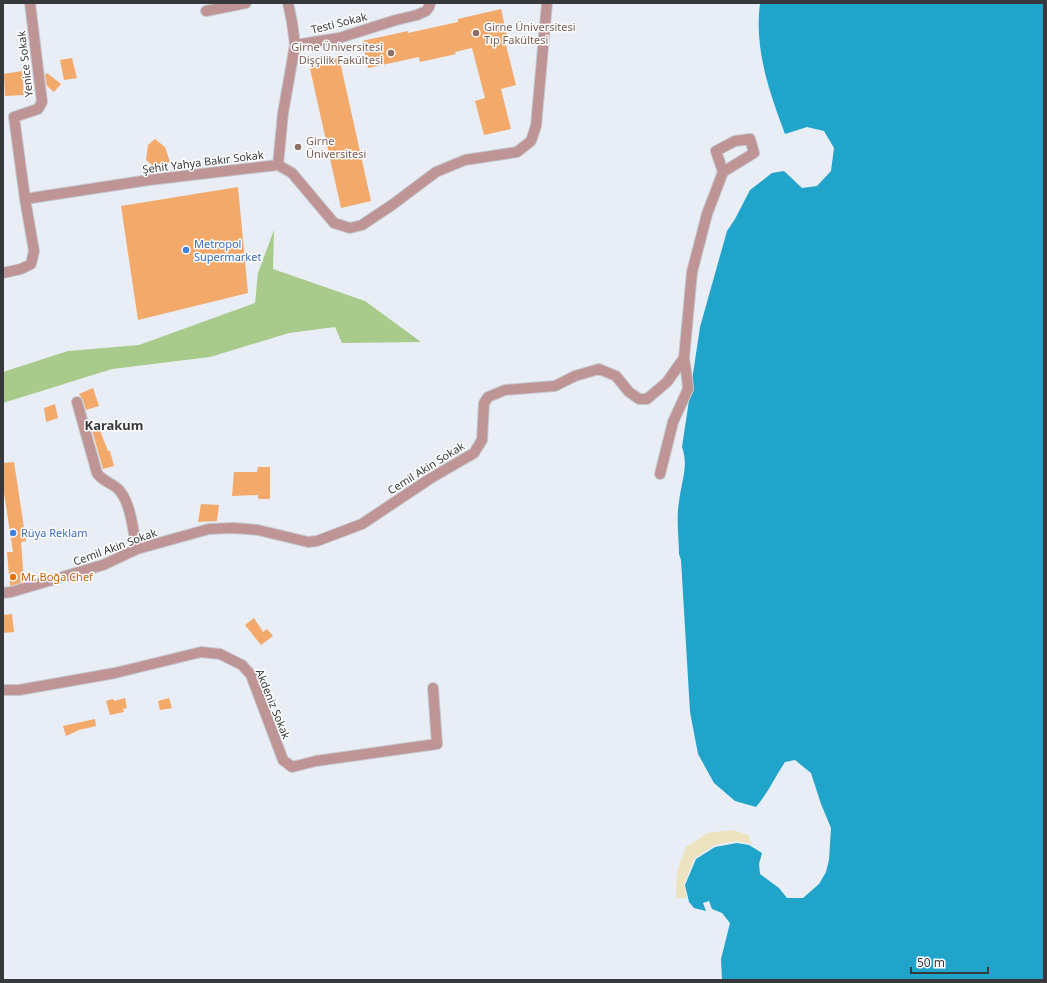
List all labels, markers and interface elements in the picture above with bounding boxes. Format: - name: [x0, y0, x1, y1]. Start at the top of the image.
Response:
- street label: Testi Sokak: [309, 8, 369, 37]
- place label: Girne Üniversitesi Tıp Fakültesi: [484, 19, 576, 47]
- marker: Girne Üniversitesi Tıp Fakültesi: [471, 28, 481, 38]
- street label: Yenice Sokak: [13, 30, 36, 98]
- place label: Girne Üniversitesi Dişçilik Fakültesi: [291, 39, 383, 67]
- marker: Girne Üniversitesi Dişçilik Fakültesi: [386, 48, 396, 58]
- place label: Girne Üniversitesi: [306, 133, 366, 161]
- marker: Girne Üniversitesi: [293, 142, 303, 152]
- street label: Şehit Yahya Bakır Sokak: [141, 147, 265, 176]
- place label: Metropol Supermarket: [194, 236, 261, 264]
- marker: Metropol Supermarket: [181, 245, 191, 255]
- district label: Karakum: [85, 416, 143, 434]
- street label: Cemil Akin Sokak: [384, 438, 467, 497]
- street label: Cemil Akin Sokak: [71, 524, 159, 569]
- place label: Rüya Reklam: [21, 525, 88, 540]
- marker: Rüya Reklam: [8, 528, 18, 538]
- place label: Mr. Boğa Chef: [21, 569, 94, 584]
- marker: Mr. Boğa Chef: [8, 572, 18, 582]
- street label: Akdeniz Sokak: [253, 667, 294, 741]
- scale bar: [911, 949, 988, 975]
- text: 50 m: [917, 954, 945, 971]

